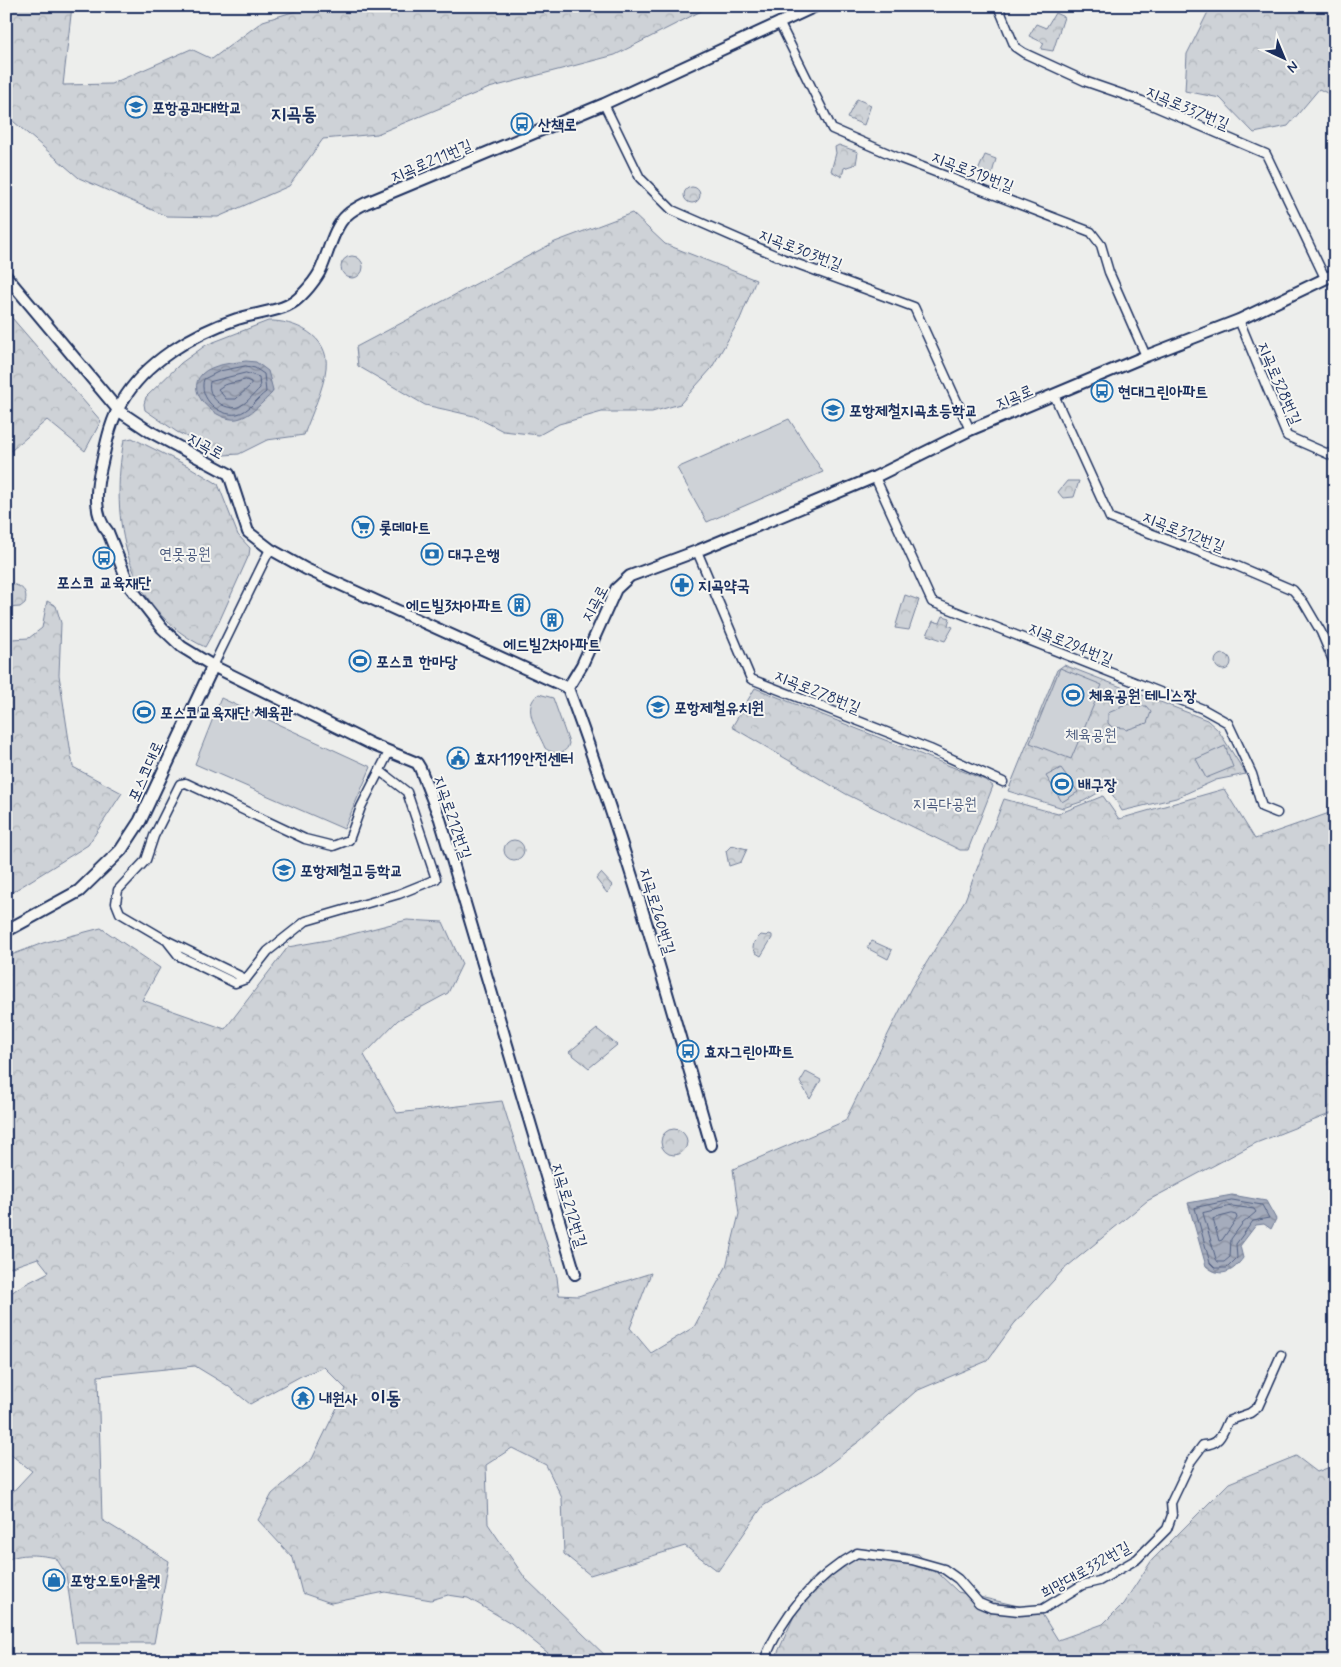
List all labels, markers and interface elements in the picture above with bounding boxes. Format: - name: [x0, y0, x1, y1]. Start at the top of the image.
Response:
- north arrow: [1258, 32, 1308, 82]
- text: N: [1283, 57, 1302, 76]
- street label: 지곡로337번길: [1143, 81, 1232, 135]
- school or university icon: 포항공과대학교: [124, 95, 148, 119]
- place label: 포항공과대학교: [152, 98, 242, 119]
- district label: 지곡동: [271, 102, 317, 127]
- bus stop icon: 산책로: [510, 112, 534, 136]
- place label: 산책로: [538, 115, 577, 136]
- street label: 지곡로211번길: [388, 135, 476, 188]
- street label: 지곡로319번길: [928, 147, 1017, 198]
- street label: 지곡로303번길: [756, 225, 845, 276]
- street label: 지곡로328번길: [1252, 339, 1306, 429]
- bus stop icon: 현대그린아파트: [1090, 379, 1114, 403]
- street label: 지곡로: [993, 380, 1036, 415]
- place label: 현대그린아파트: [1118, 382, 1208, 403]
- school or university icon: 포항제철지곡초등학교: [821, 398, 845, 422]
- place label: 포항제철지곡초등학교: [849, 401, 978, 422]
- street label: 지곡로: [183, 428, 227, 465]
- street label: 지곡로312번길: [1139, 507, 1228, 558]
- supermarket icon: 롯데마트: [351, 515, 375, 539]
- place label: 롯데마트: [379, 518, 431, 539]
- bank icon: 대구은행: [420, 542, 444, 566]
- park label: 연못공원: [159, 544, 211, 565]
- place label: 대구은행: [448, 545, 500, 566]
- bus stop icon: 포스코 교육재단: [92, 546, 116, 570]
- place label: 포스코 교육재단: [57, 573, 151, 594]
- pharmacy icon: 지곡약국: [670, 573, 694, 597]
- place label: 지곡약국: [698, 576, 750, 597]
- street label: 지곡로: [577, 582, 614, 626]
- building icon: 에드빌3차아파트: [507, 593, 531, 617]
- place label: 에드빌3차아파트: [406, 596, 503, 617]
- building icon: 에드빌2차아파트: [540, 608, 564, 632]
- street label: 지곡로294번길: [1025, 618, 1116, 671]
- place label: 에드빌2차아파트: [503, 635, 601, 656]
- sports icon: 포스코 한마당: [348, 649, 372, 673]
- place label: 포스코 한마당: [376, 652, 458, 673]
- street label: 지곡로278번길: [771, 666, 864, 719]
- sports icon: 체육공원 테니스장: [1061, 683, 1085, 707]
- place label: 체육공원 테니스장: [1089, 686, 1196, 707]
- school or university icon: 포항제철유치원: [646, 695, 670, 719]
- place label: 포항제철유치원: [674, 698, 764, 719]
- sports icon: 포스코교육재단 체육관: [132, 700, 156, 724]
- place label: 포스코교육재단 체육관: [160, 703, 293, 724]
- park label: 체육공원: [1065, 725, 1117, 746]
- street label: 포스코대로: [124, 738, 169, 805]
- public building icon: 효자119안전센터: [446, 746, 470, 770]
- place label: 효자119안전센터: [474, 749, 574, 770]
- sports icon: 배구장: [1050, 772, 1074, 796]
- street label: 지곡로212번길: [427, 773, 476, 862]
- place label: 배구장: [1078, 775, 1117, 796]
- park label: 지곡다공원: [913, 794, 977, 815]
- school or university icon: 포항제철고등학교: [272, 858, 296, 882]
- place label: 포항제철고등학교: [300, 861, 403, 882]
- street label: 지곡로260번길: [633, 866, 680, 957]
- bus stop icon: 효자그린아파트: [676, 1039, 700, 1063]
- place label: 효자그린아파트: [704, 1042, 794, 1063]
- street label: 지곡로212번길: [546, 1161, 591, 1250]
- temple icon: 내원사: [291, 1386, 315, 1410]
- district label: 이동: [371, 1386, 401, 1411]
- place label: 내원사: [319, 1389, 358, 1410]
- street label: 희망대로332번길: [1037, 1537, 1134, 1604]
- shop icon: 포항오토아울렛: [42, 1568, 66, 1592]
- place label: 포항오토아울렛: [70, 1571, 160, 1592]

